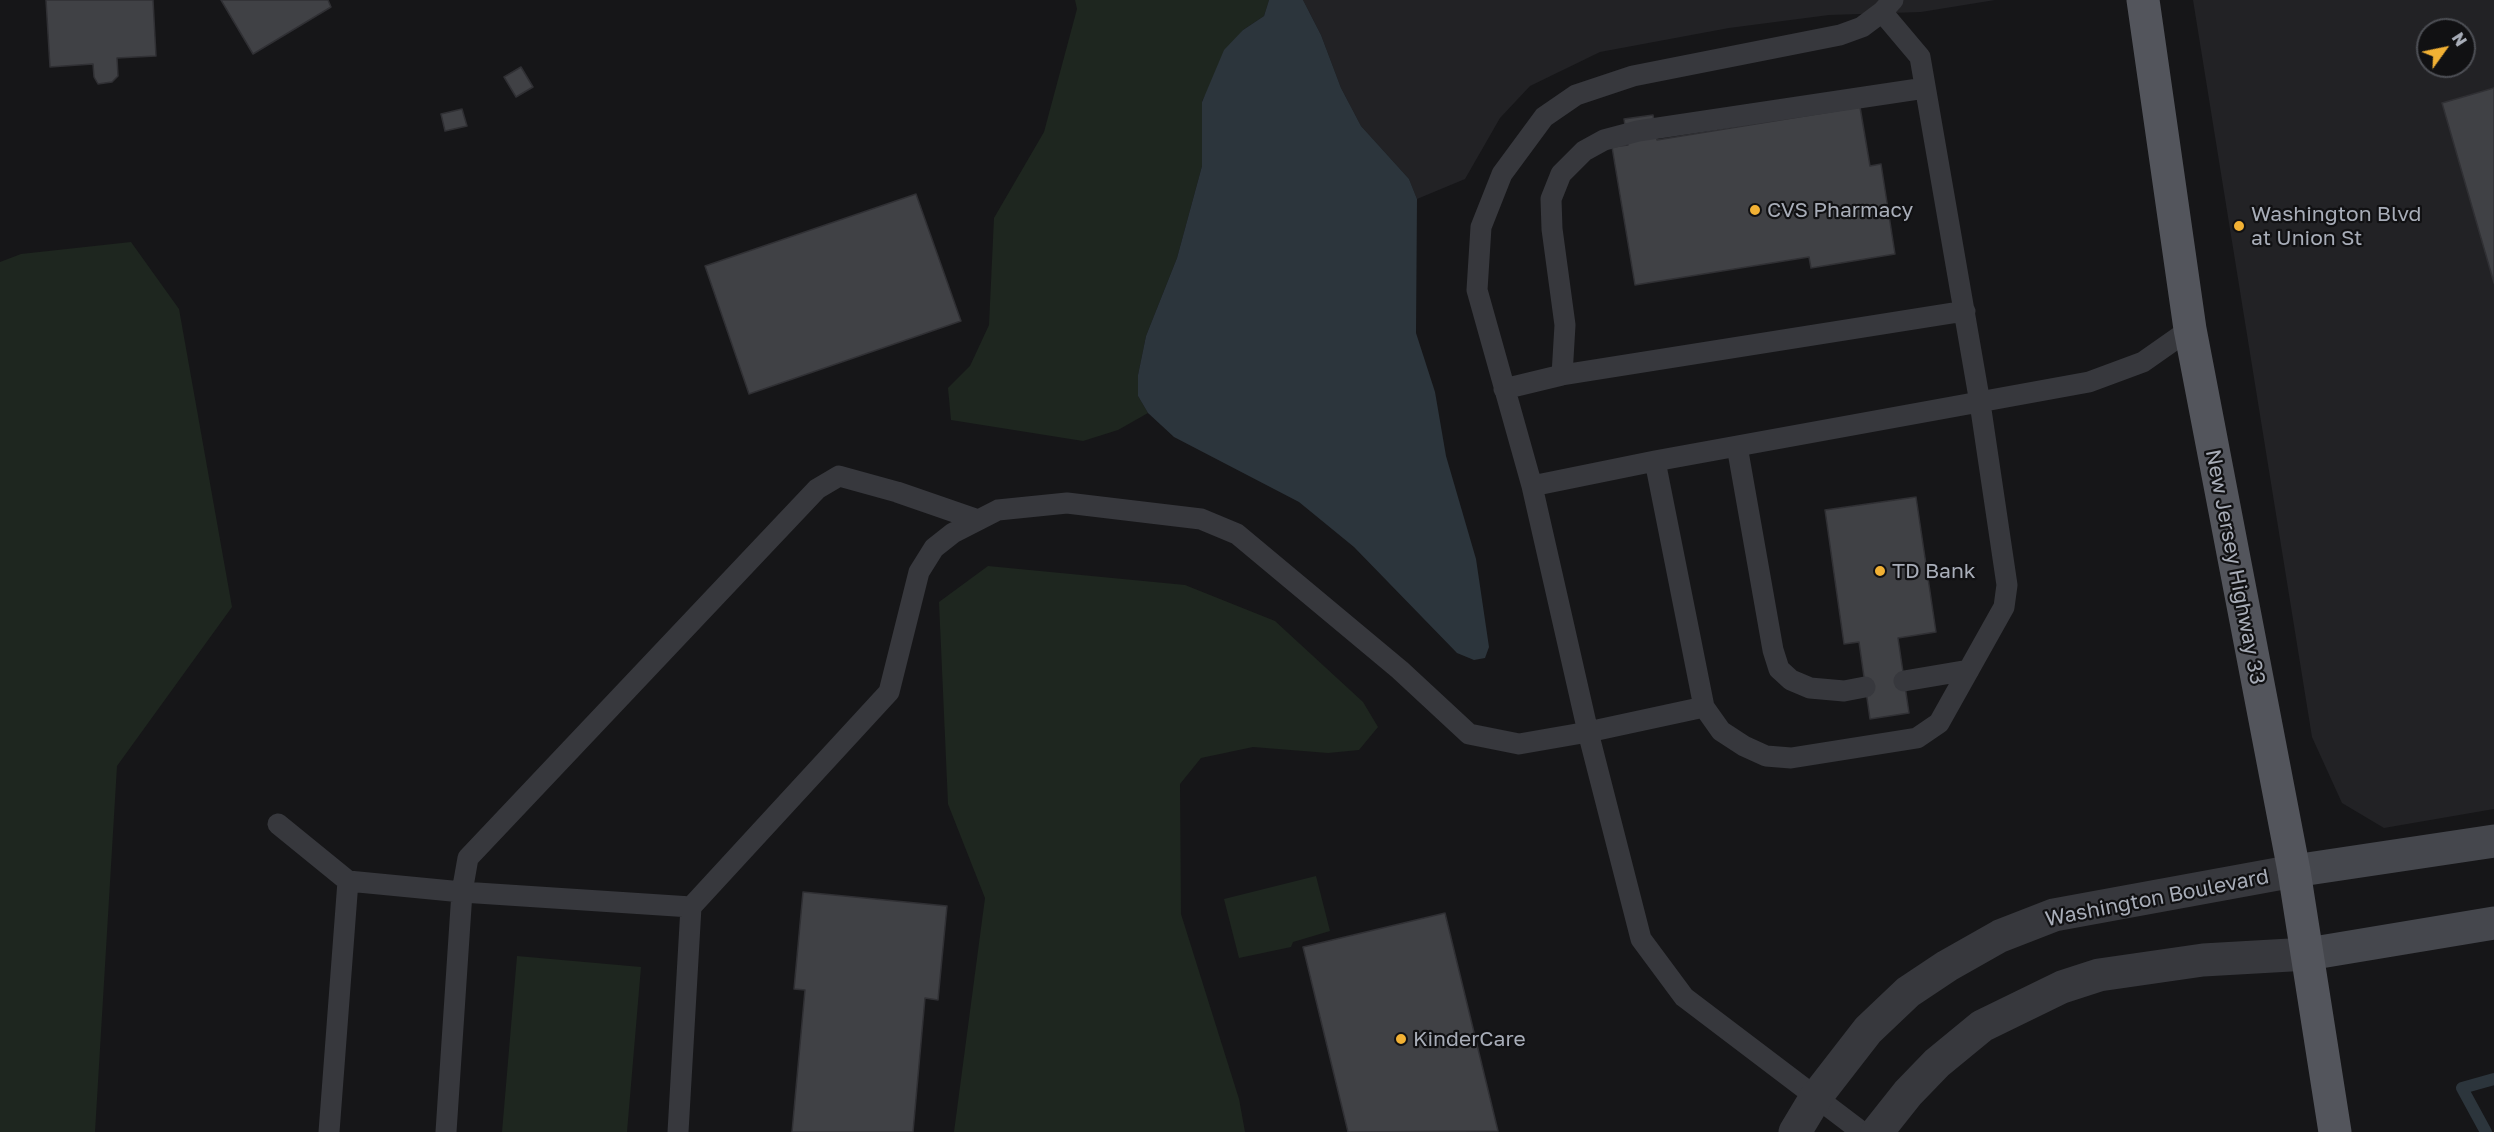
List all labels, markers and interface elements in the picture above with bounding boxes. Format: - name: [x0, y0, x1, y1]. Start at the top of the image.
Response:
- north arrow: [2416, 18, 2476, 78]
- text: N: [2448, 29, 2471, 50]
- place label: CVS Pharmacy: [1767, 197, 1913, 223]
- place label: Washington Blvd at Union St: [2251, 201, 2421, 251]
- marker: CVS Pharmacy: [1748, 203, 1762, 217]
- marker: Washington Blvd at Union St: [2232, 219, 2246, 233]
- street label: New Jersey Highway 33: [2200, 447, 2270, 687]
- place label: TD Bank: [1892, 558, 1976, 584]
- marker: TD Bank: [1873, 564, 1887, 578]
- street label: Washington Boulevard: [2043, 864, 2271, 932]
- place label: KinderCare: [1413, 1026, 1526, 1052]
- marker: KinderCare: [1394, 1032, 1408, 1046]

